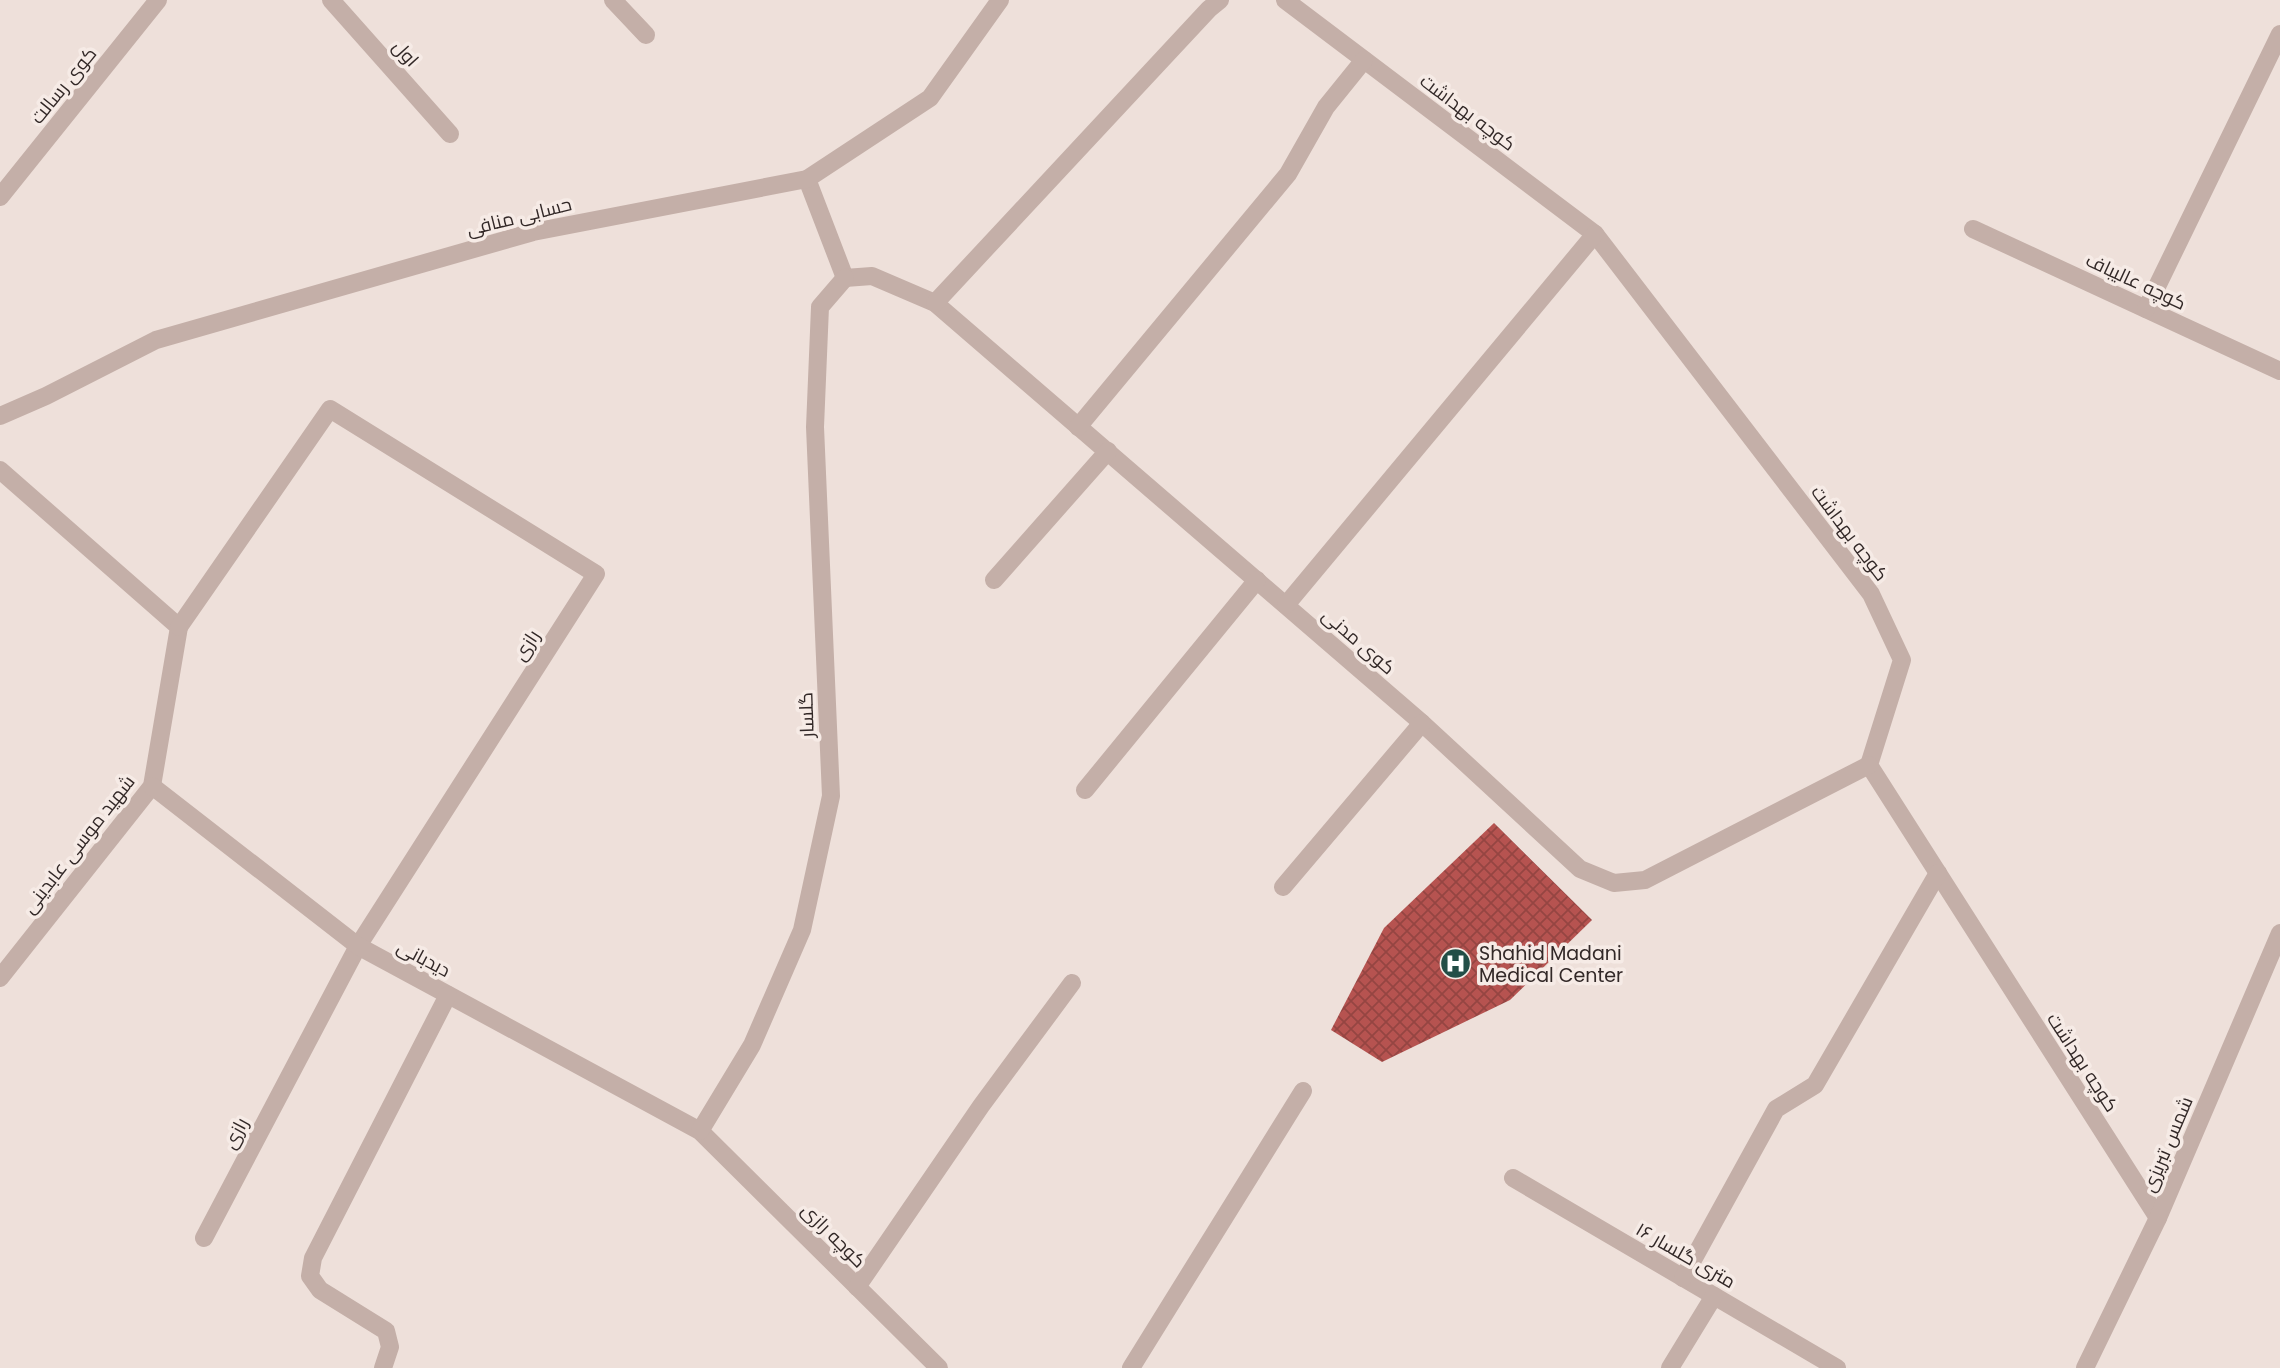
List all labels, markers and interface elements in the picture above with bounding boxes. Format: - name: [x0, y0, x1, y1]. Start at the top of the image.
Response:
- street label: اول: [386, 34, 425, 73]
- street label: کوی رسالت: [24, 41, 103, 130]
- street label: کوچه بهداشت: [1414, 67, 1521, 157]
- street label: حسابی منافی: [464, 190, 574, 243]
- street label: کوچه عالیباف: [2081, 246, 2190, 316]
- street label: کوچه بهداشت: [1805, 480, 1895, 587]
- street label: کوی مدنی: [1316, 602, 1401, 681]
- street label: رازی: [506, 624, 546, 666]
- street label: گلسار: [792, 692, 821, 739]
- street label: شهید موسی عابدینی: [16, 769, 141, 919]
- street label: دیدبانی: [392, 933, 455, 984]
- place label: Shahid Madani Medical Center: [1479, 940, 1623, 989]
- hospital icon: Shahid Madani Medical Center: [1439, 947, 1473, 981]
- street label: کوچه بهداشت: [2040, 1007, 2125, 1117]
- street label: شمس تبریزی: [2135, 1092, 2200, 1196]
- street label: رازی: [216, 1113, 255, 1154]
- street label: کوچه رازی: [795, 1197, 872, 1274]
- street label: ۱۶ متری گلسار: [1631, 1216, 1741, 1295]

